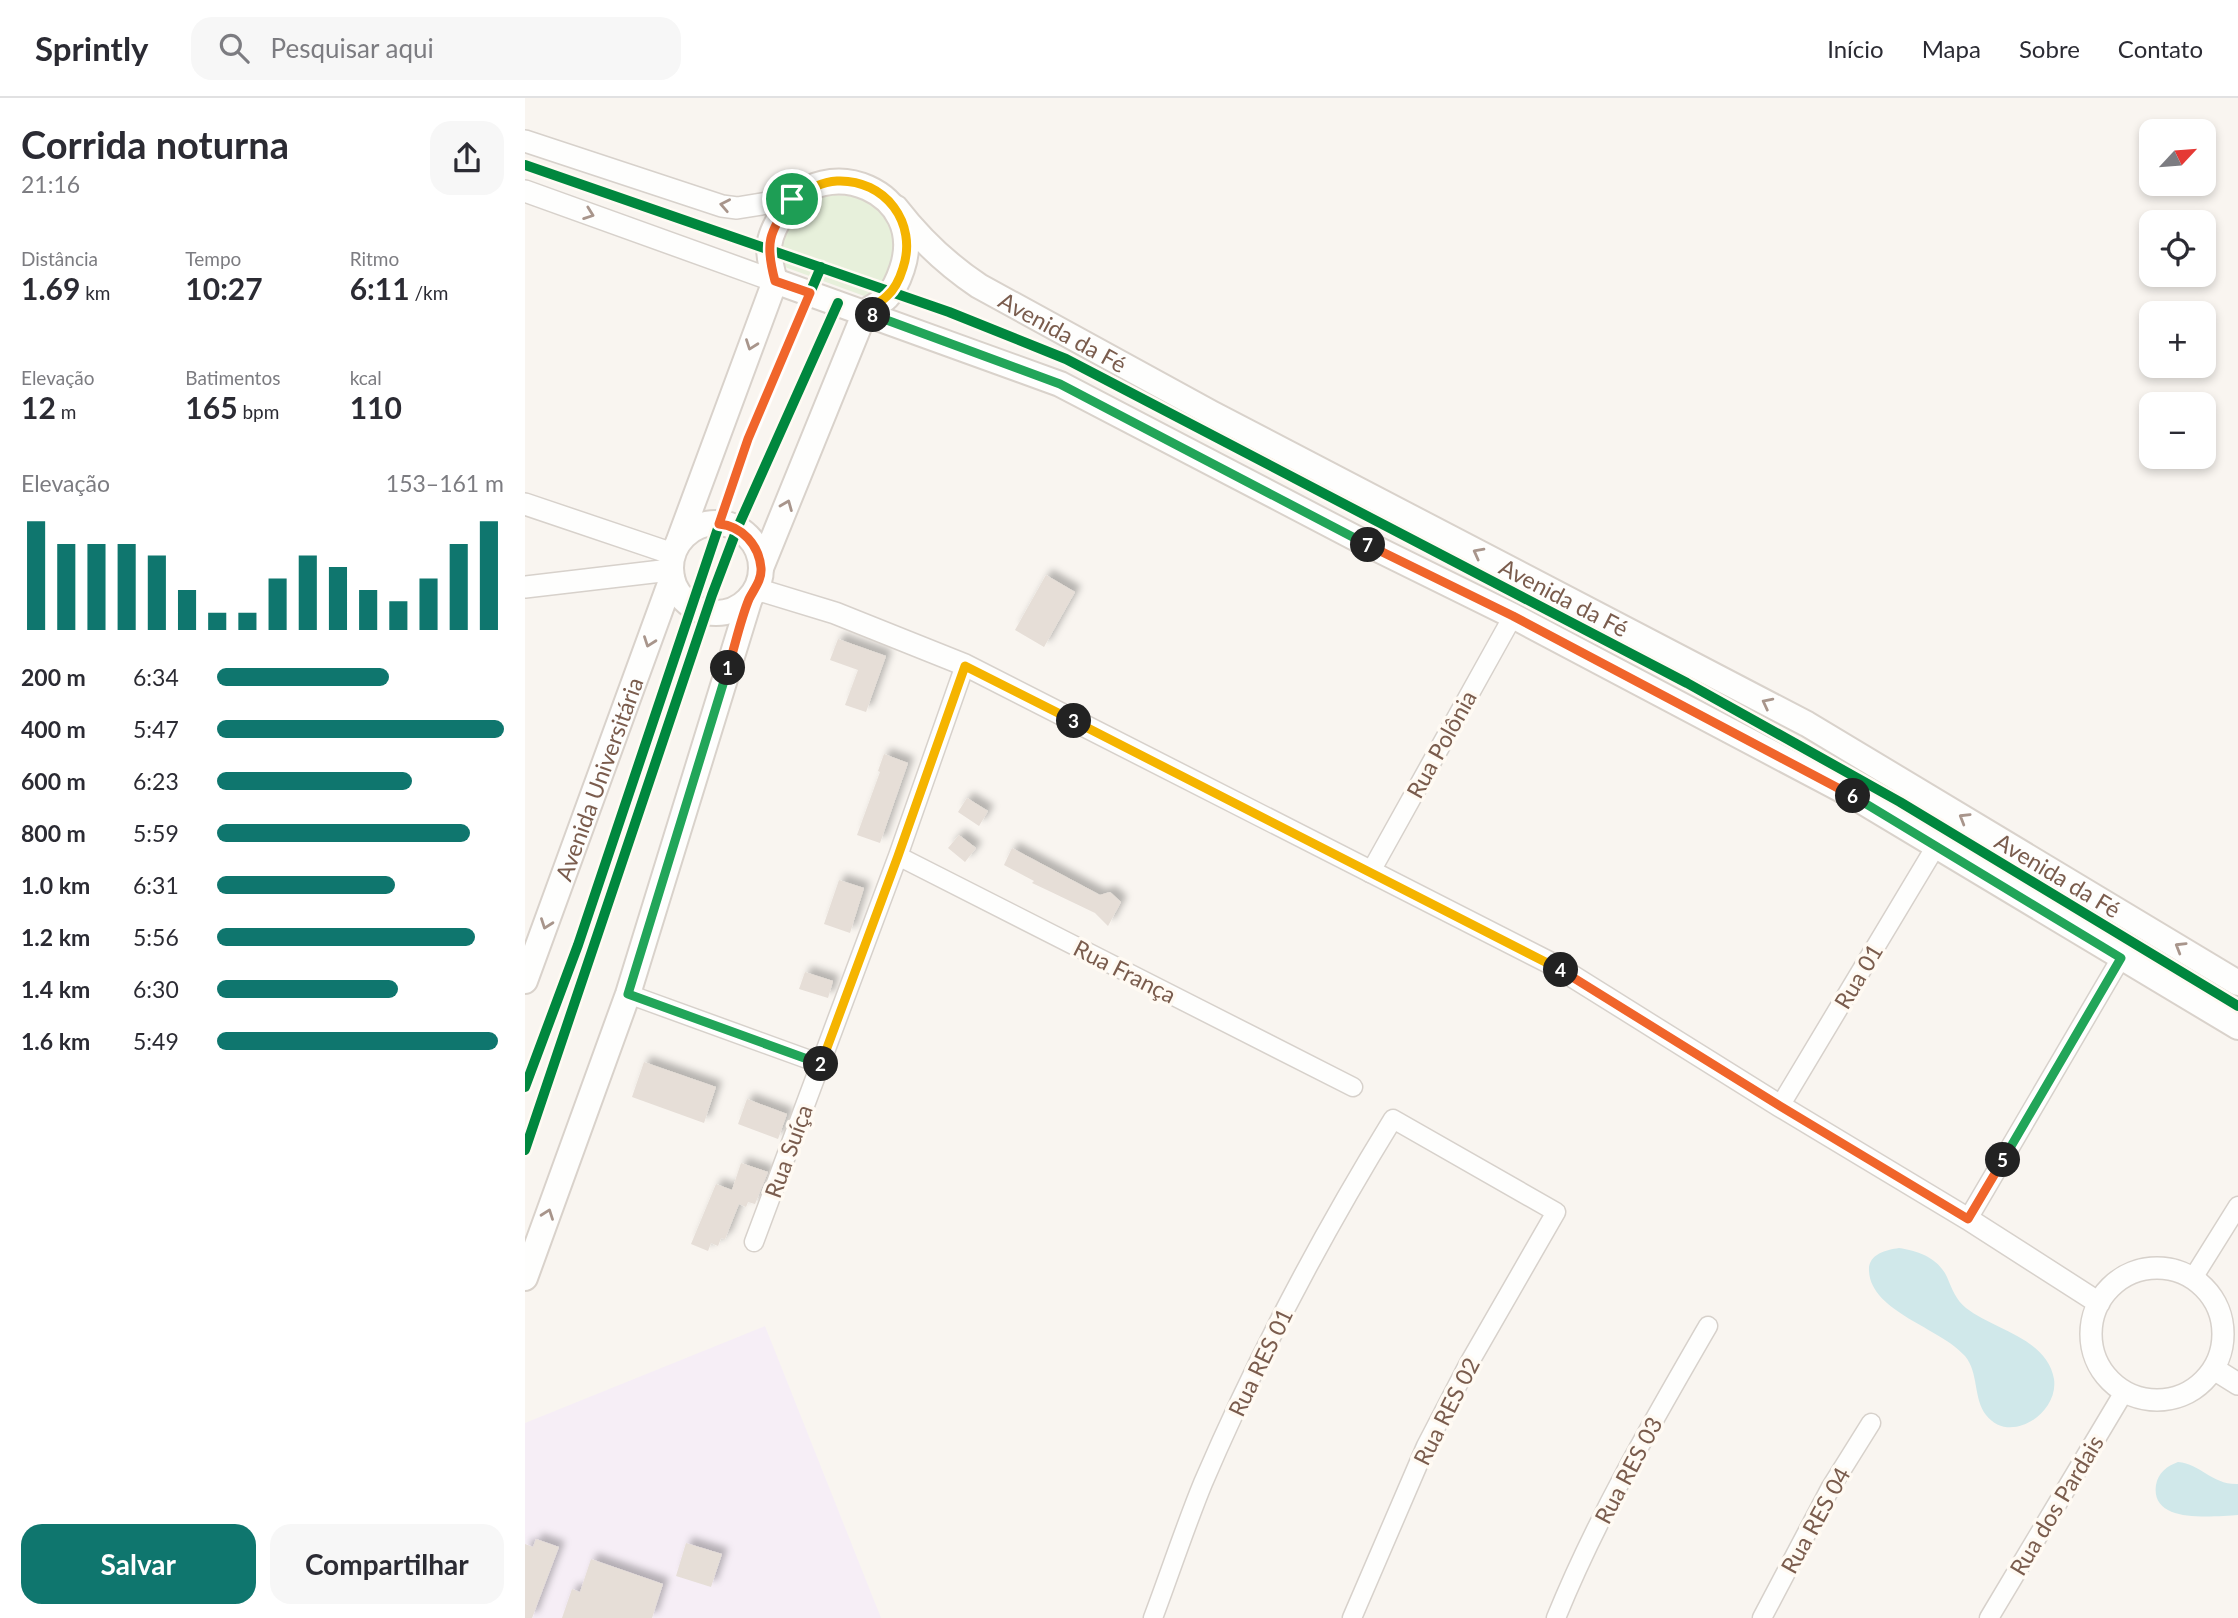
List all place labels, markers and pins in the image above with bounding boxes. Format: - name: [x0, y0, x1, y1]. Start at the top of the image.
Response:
- pin: [762, 169, 822, 229]
- pin: 8: [855, 298, 891, 332]
- pin: 7: [1351, 528, 1385, 562]
- pin: 1: [711, 650, 745, 686]
- pin: 3: [1057, 704, 1091, 738]
- pin: 6: [1835, 778, 1871, 814]
- pin: 4: [1543, 952, 1579, 988]
- pin: 2: [803, 1046, 839, 1082]
- pin: 5: [1985, 1142, 2021, 1178]

